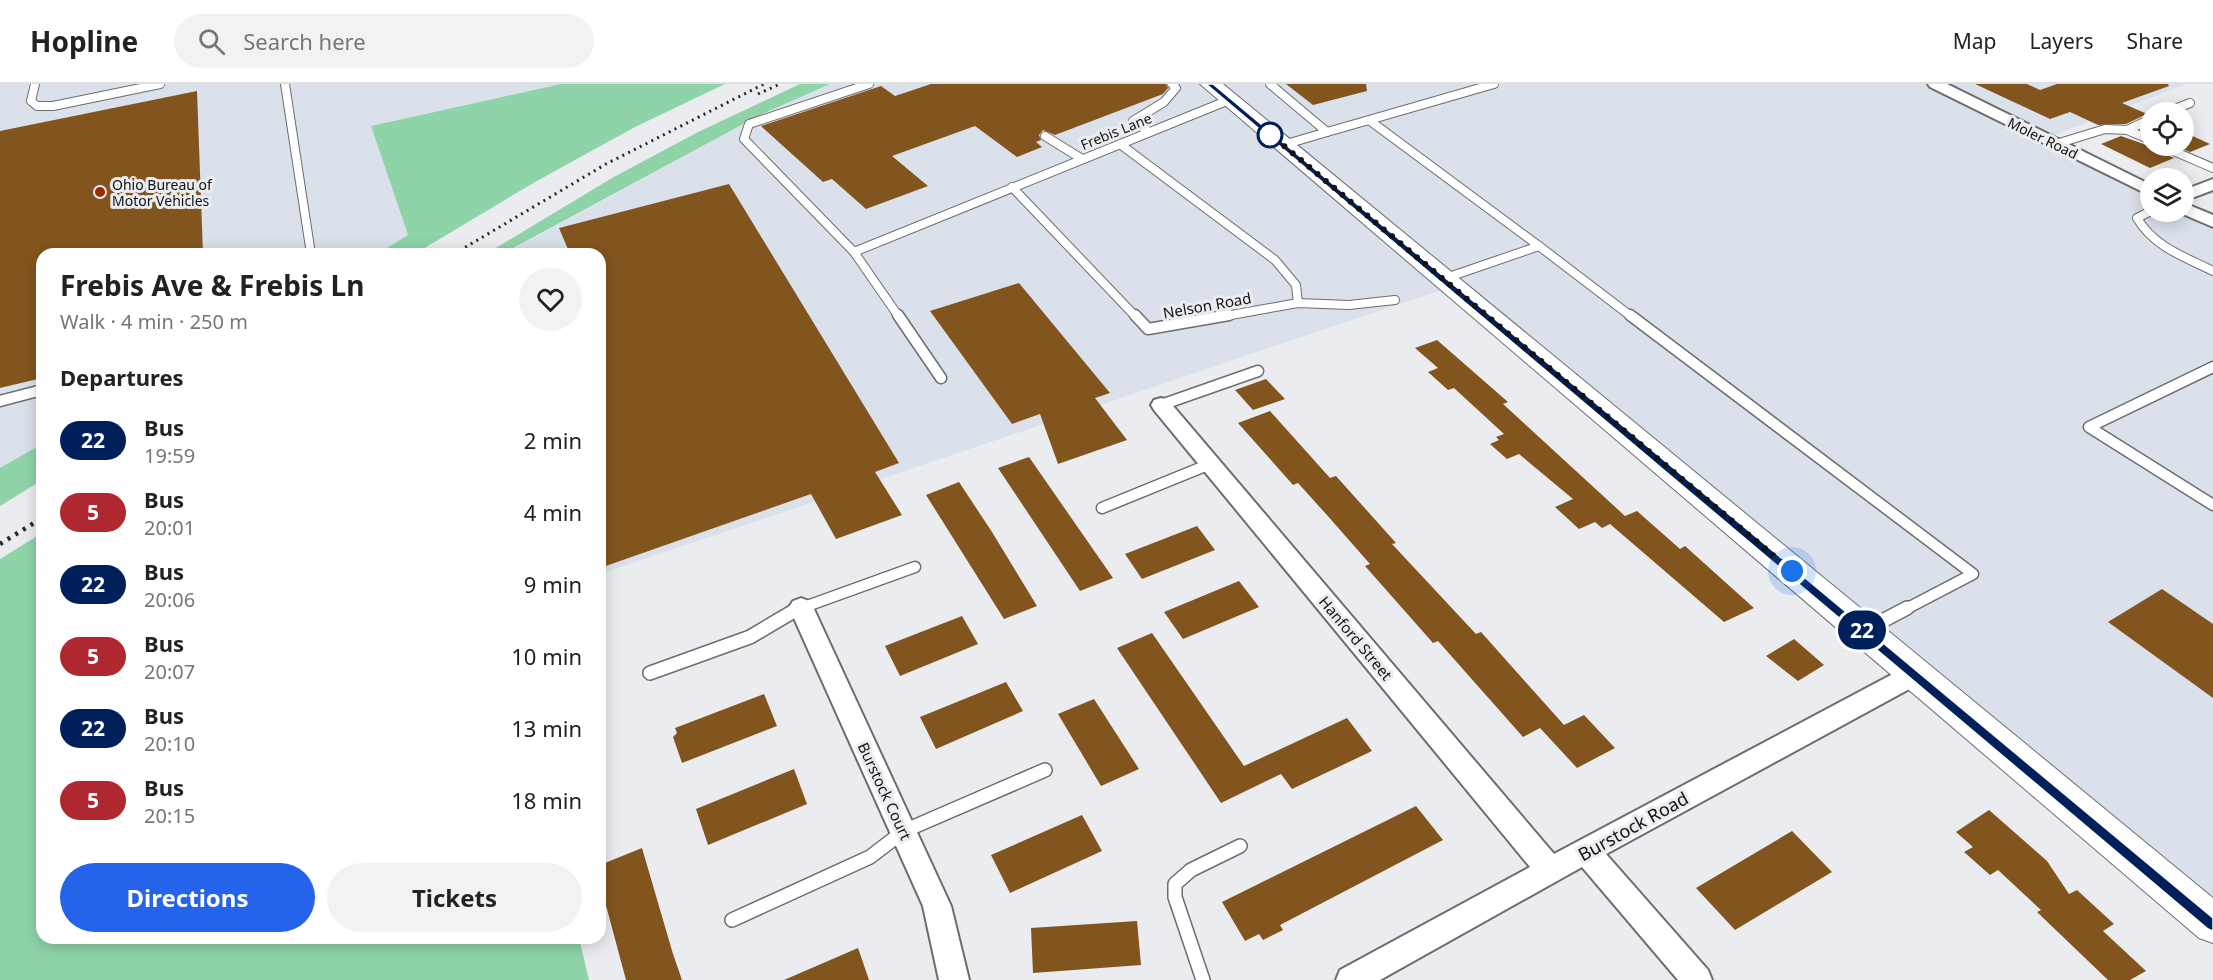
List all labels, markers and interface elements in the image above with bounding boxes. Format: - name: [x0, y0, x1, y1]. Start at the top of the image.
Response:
- search box: [174, 14, 594, 68]
- text: Hopline: [30, 22, 138, 60]
- icon: search: [195, 25, 228, 58]
- text: Search here: [243, 26, 366, 56]
- text: Map: [1953, 27, 1997, 55]
- text: Layers: [2030, 27, 2094, 55]
- text: Share: [2127, 27, 2183, 55]
- map controls: [2140, 102, 2194, 222]
- button: locate: [2140, 102, 2194, 156]
- street label: Frebis Lane: [1078, 108, 1154, 154]
- street label: Moler Road: [2005, 113, 2081, 163]
- unlabelled marker: [1257, 122, 1283, 148]
- button: layers: [2140, 168, 2194, 222]
- place label: Ohio Bureau of Motor Vehicles: [112, 175, 213, 210]
- marker: Ohio Bureau of Motor Vehicles: [93, 185, 107, 199]
- text: Frebis Ave & Frebis Ln: [60, 266, 364, 304]
- button: heart: [519, 268, 582, 331]
- street label: Nelson Road: [1161, 287, 1253, 323]
- text: Walk · 4 min · 250 m: [60, 308, 248, 335]
- text: Departures: [60, 362, 184, 392]
- text: Bus: [144, 412, 184, 442]
- text: 2 min: [524, 425, 582, 455]
- text: 22: [81, 426, 105, 454]
- text: 19:59: [144, 442, 195, 469]
- text: Bus: [144, 484, 184, 514]
- text: 4 min: [524, 497, 582, 527]
- text: 5: [87, 498, 99, 526]
- text: 20:01: [144, 514, 195, 541]
- text: Bus: [144, 556, 184, 586]
- your location: [1777, 556, 1807, 586]
- text: 9 min: [524, 569, 582, 599]
- text: 22: [81, 570, 105, 598]
- text: 20:06: [144, 586, 195, 613]
- street label: Hanford Street: [1315, 592, 1397, 685]
- line badge: 22: [1835, 610, 1889, 650]
- text: 22: [1850, 616, 1874, 644]
- text: Bus: [144, 628, 184, 658]
- text: 10 min: [511, 641, 582, 671]
- text: 5: [87, 642, 99, 670]
- text: 20:07: [144, 658, 195, 685]
- text: Bus: [144, 700, 184, 730]
- text: 13 min: [511, 713, 582, 743]
- text: 22: [81, 714, 105, 742]
- text: 20:10: [144, 730, 195, 757]
- street label: Burstock Court: [854, 739, 917, 844]
- text: Bus: [144, 772, 184, 802]
- text: 18 min: [511, 785, 582, 815]
- text: 5: [87, 786, 99, 814]
- street label: Burstock Road: [1574, 786, 1692, 866]
- text: 20:15: [144, 802, 195, 829]
- button: Directions: [60, 863, 315, 932]
- button: Tickets: [327, 863, 582, 932]

